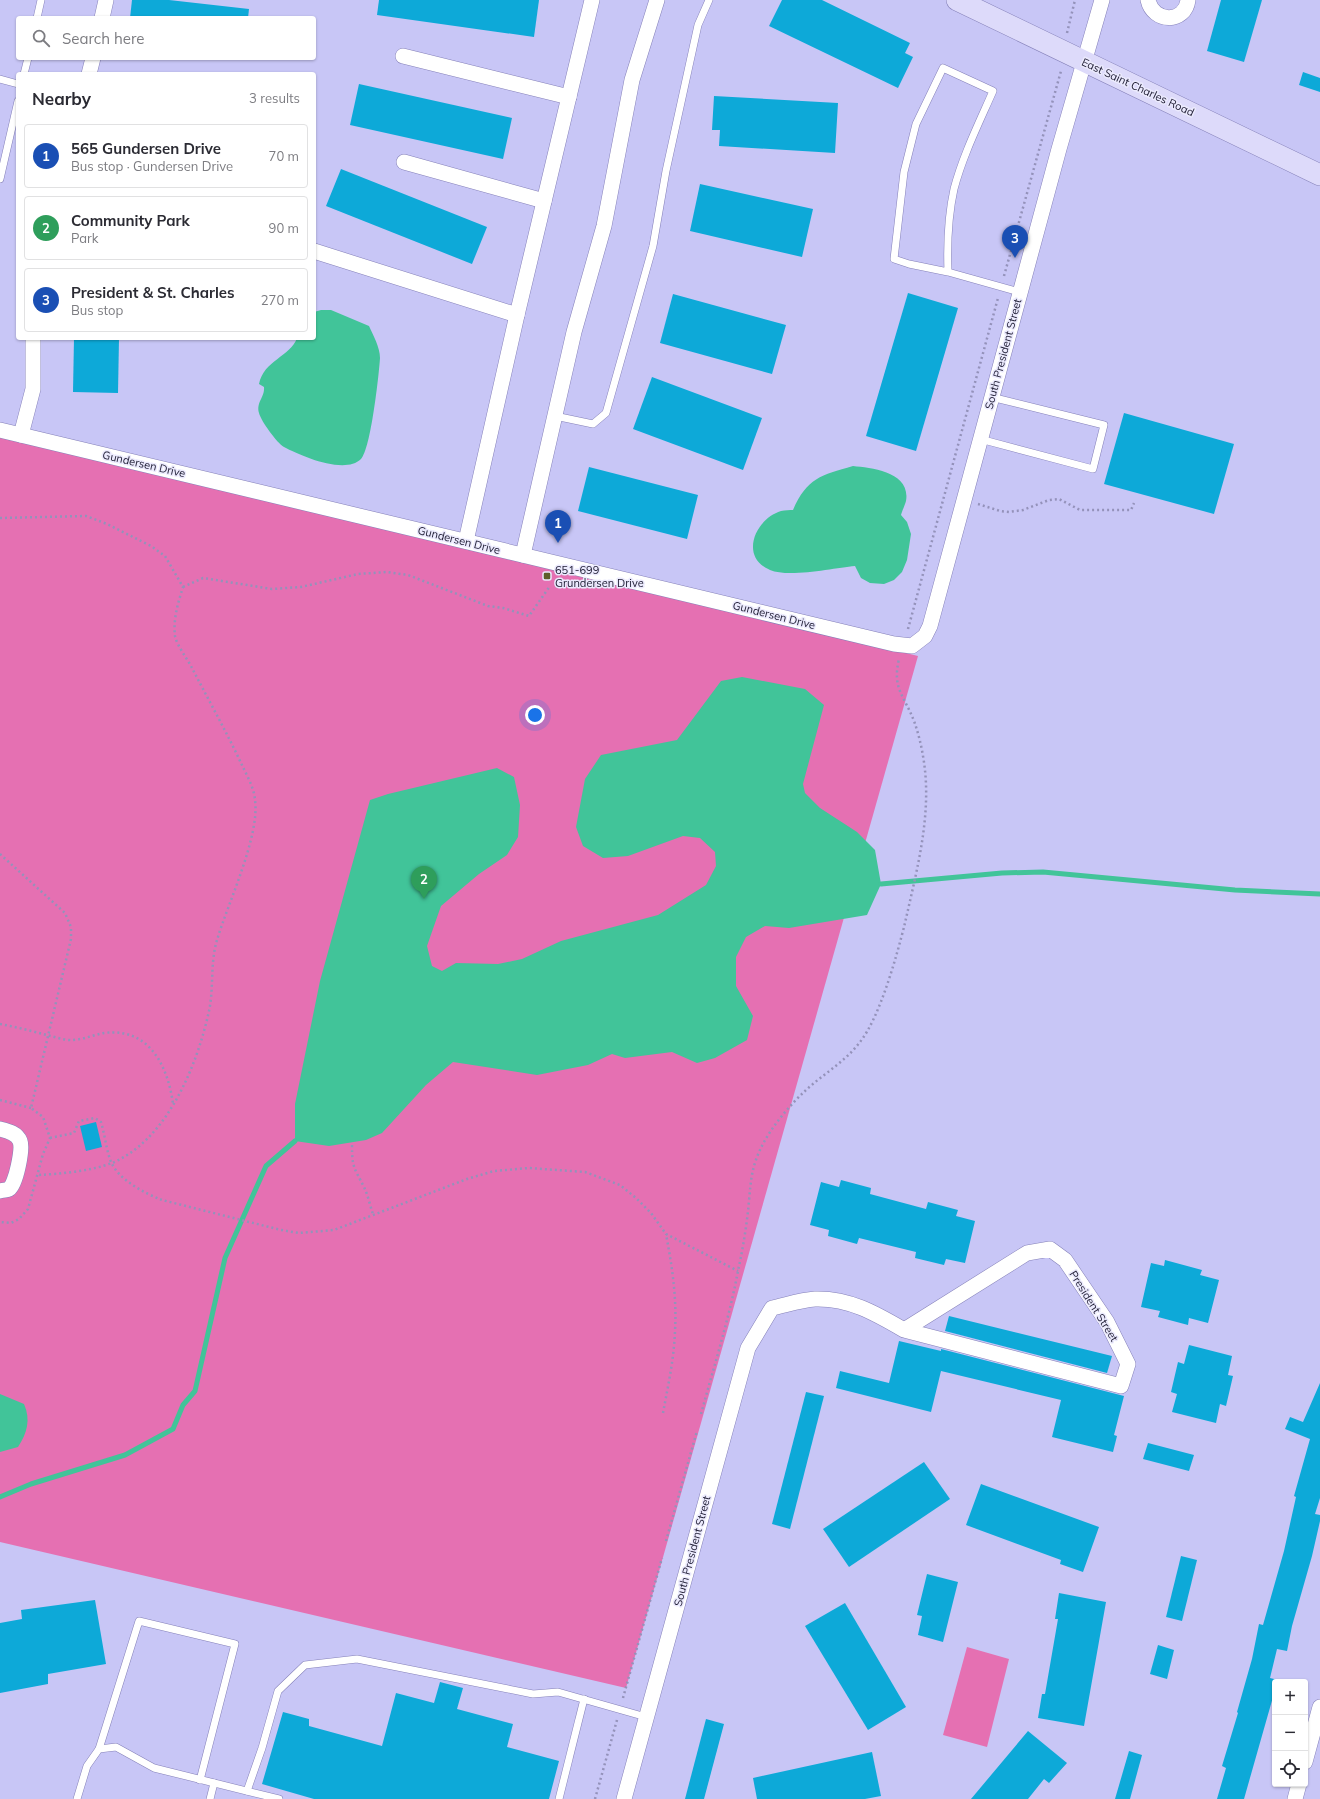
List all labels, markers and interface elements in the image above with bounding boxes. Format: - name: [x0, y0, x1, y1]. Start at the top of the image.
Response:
- search box: [16, 16, 316, 60]
- icon: search: [30, 27, 52, 49]
- text: Search here: [62, 29, 144, 48]
- street label: East Saint Charles Road: [1079, 55, 1197, 119]
- text: Nearby: [32, 88, 91, 109]
- text: 3 results: [249, 90, 300, 106]
- text: 565 Gundersen Drive: [71, 139, 221, 158]
- text: 1: [42, 148, 50, 164]
- text: 70 m: [269, 148, 299, 164]
- text: Bus stop · Gundersen Drive: [71, 158, 233, 174]
- text: Community Park: [71, 211, 190, 230]
- text: 2: [42, 220, 50, 236]
- text: 90 m: [269, 220, 299, 236]
- pin: 3: [1002, 225, 1028, 258]
- text: Park: [71, 230, 98, 246]
- text: President & St. Charles: [71, 283, 235, 302]
- text: 3: [42, 292, 50, 308]
- text: 270 m: [261, 292, 299, 308]
- street label: South President Street: [982, 297, 1025, 411]
- text: Bus stop: [71, 302, 123, 318]
- street label: Gundersen Drive: [101, 448, 187, 480]
- pin: 1: [545, 510, 571, 543]
- street label: Gundersen Drive: [416, 523, 502, 557]
- place label: 651-699 Grundersen Drive: [555, 563, 644, 590]
- marker: 651-699 Grundersen Drive: [542, 571, 552, 581]
- street label: Gundersen Drive: [731, 598, 817, 632]
- your location: [525, 705, 545, 725]
- pin: 2: [411, 866, 437, 899]
- street label: President Street: [1067, 1268, 1122, 1344]
- street label: South President Street: [671, 1494, 714, 1608]
- map controls: [1272, 1679, 1308, 1787]
- button: +: [1272, 1679, 1308, 1715]
- button: −: [1272, 1715, 1308, 1751]
- button: locate: [1272, 1751, 1308, 1787]

